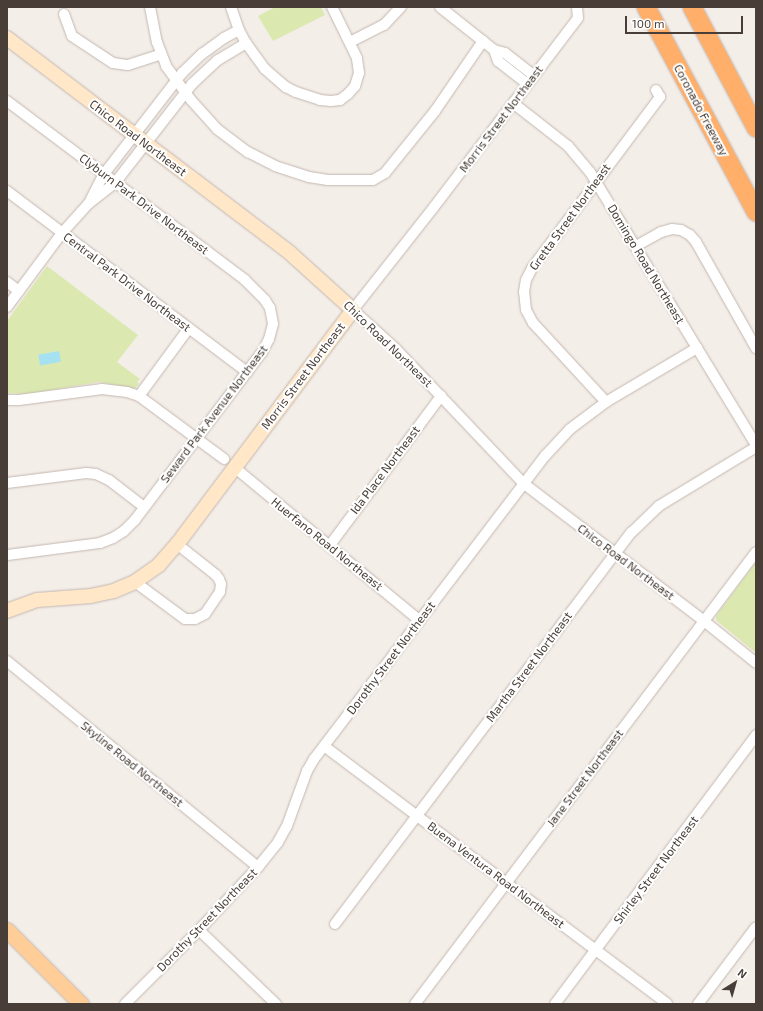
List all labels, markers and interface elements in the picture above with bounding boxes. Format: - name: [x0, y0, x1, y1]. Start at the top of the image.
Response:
- scale bar: [627, 8, 745, 34]
- text: 100 m: [632, 16, 664, 30]
- street label: Coronado Freeway: [671, 62, 731, 158]
- street label: Morris Street Northeast: [456, 63, 546, 175]
- street label: Chico Road Northeast: [87, 97, 189, 179]
- street label: Clyburn Park Drive Northeast: [76, 151, 212, 257]
- street label: Gretta Street Northeast: [526, 161, 614, 273]
- street label: Domingo Road Northeast: [605, 202, 687, 326]
- street label: Central Park Drive Northeast: [60, 229, 194, 335]
- street label: Chico Road Northeast: [341, 298, 435, 390]
- street label: Morris Street Northeast: [258, 320, 348, 432]
- street label: Seward Park Avenue Northeast: [157, 342, 271, 486]
- street label: Ida Place Northeast: [347, 423, 423, 517]
- street label: Huerfano Road Northeast: [268, 495, 386, 593]
- street label: Chico Road Northeast: [575, 521, 677, 603]
- street label: Dorothy Street Northeast: [344, 598, 438, 718]
- street label: Martha Street Northeast: [483, 609, 575, 725]
- street label: Skyline Road Northeast: [78, 718, 186, 810]
- street label: Jane Street Northeast: [544, 727, 626, 829]
- street label: Shirley Street Northeast: [611, 813, 701, 927]
- street label: Buena Ventura Road Northeast: [424, 819, 568, 931]
- street label: Dorothy Street Northeast: [154, 865, 260, 975]
- north arrow: [715, 963, 755, 1003]
- text: N: [735, 965, 750, 981]

